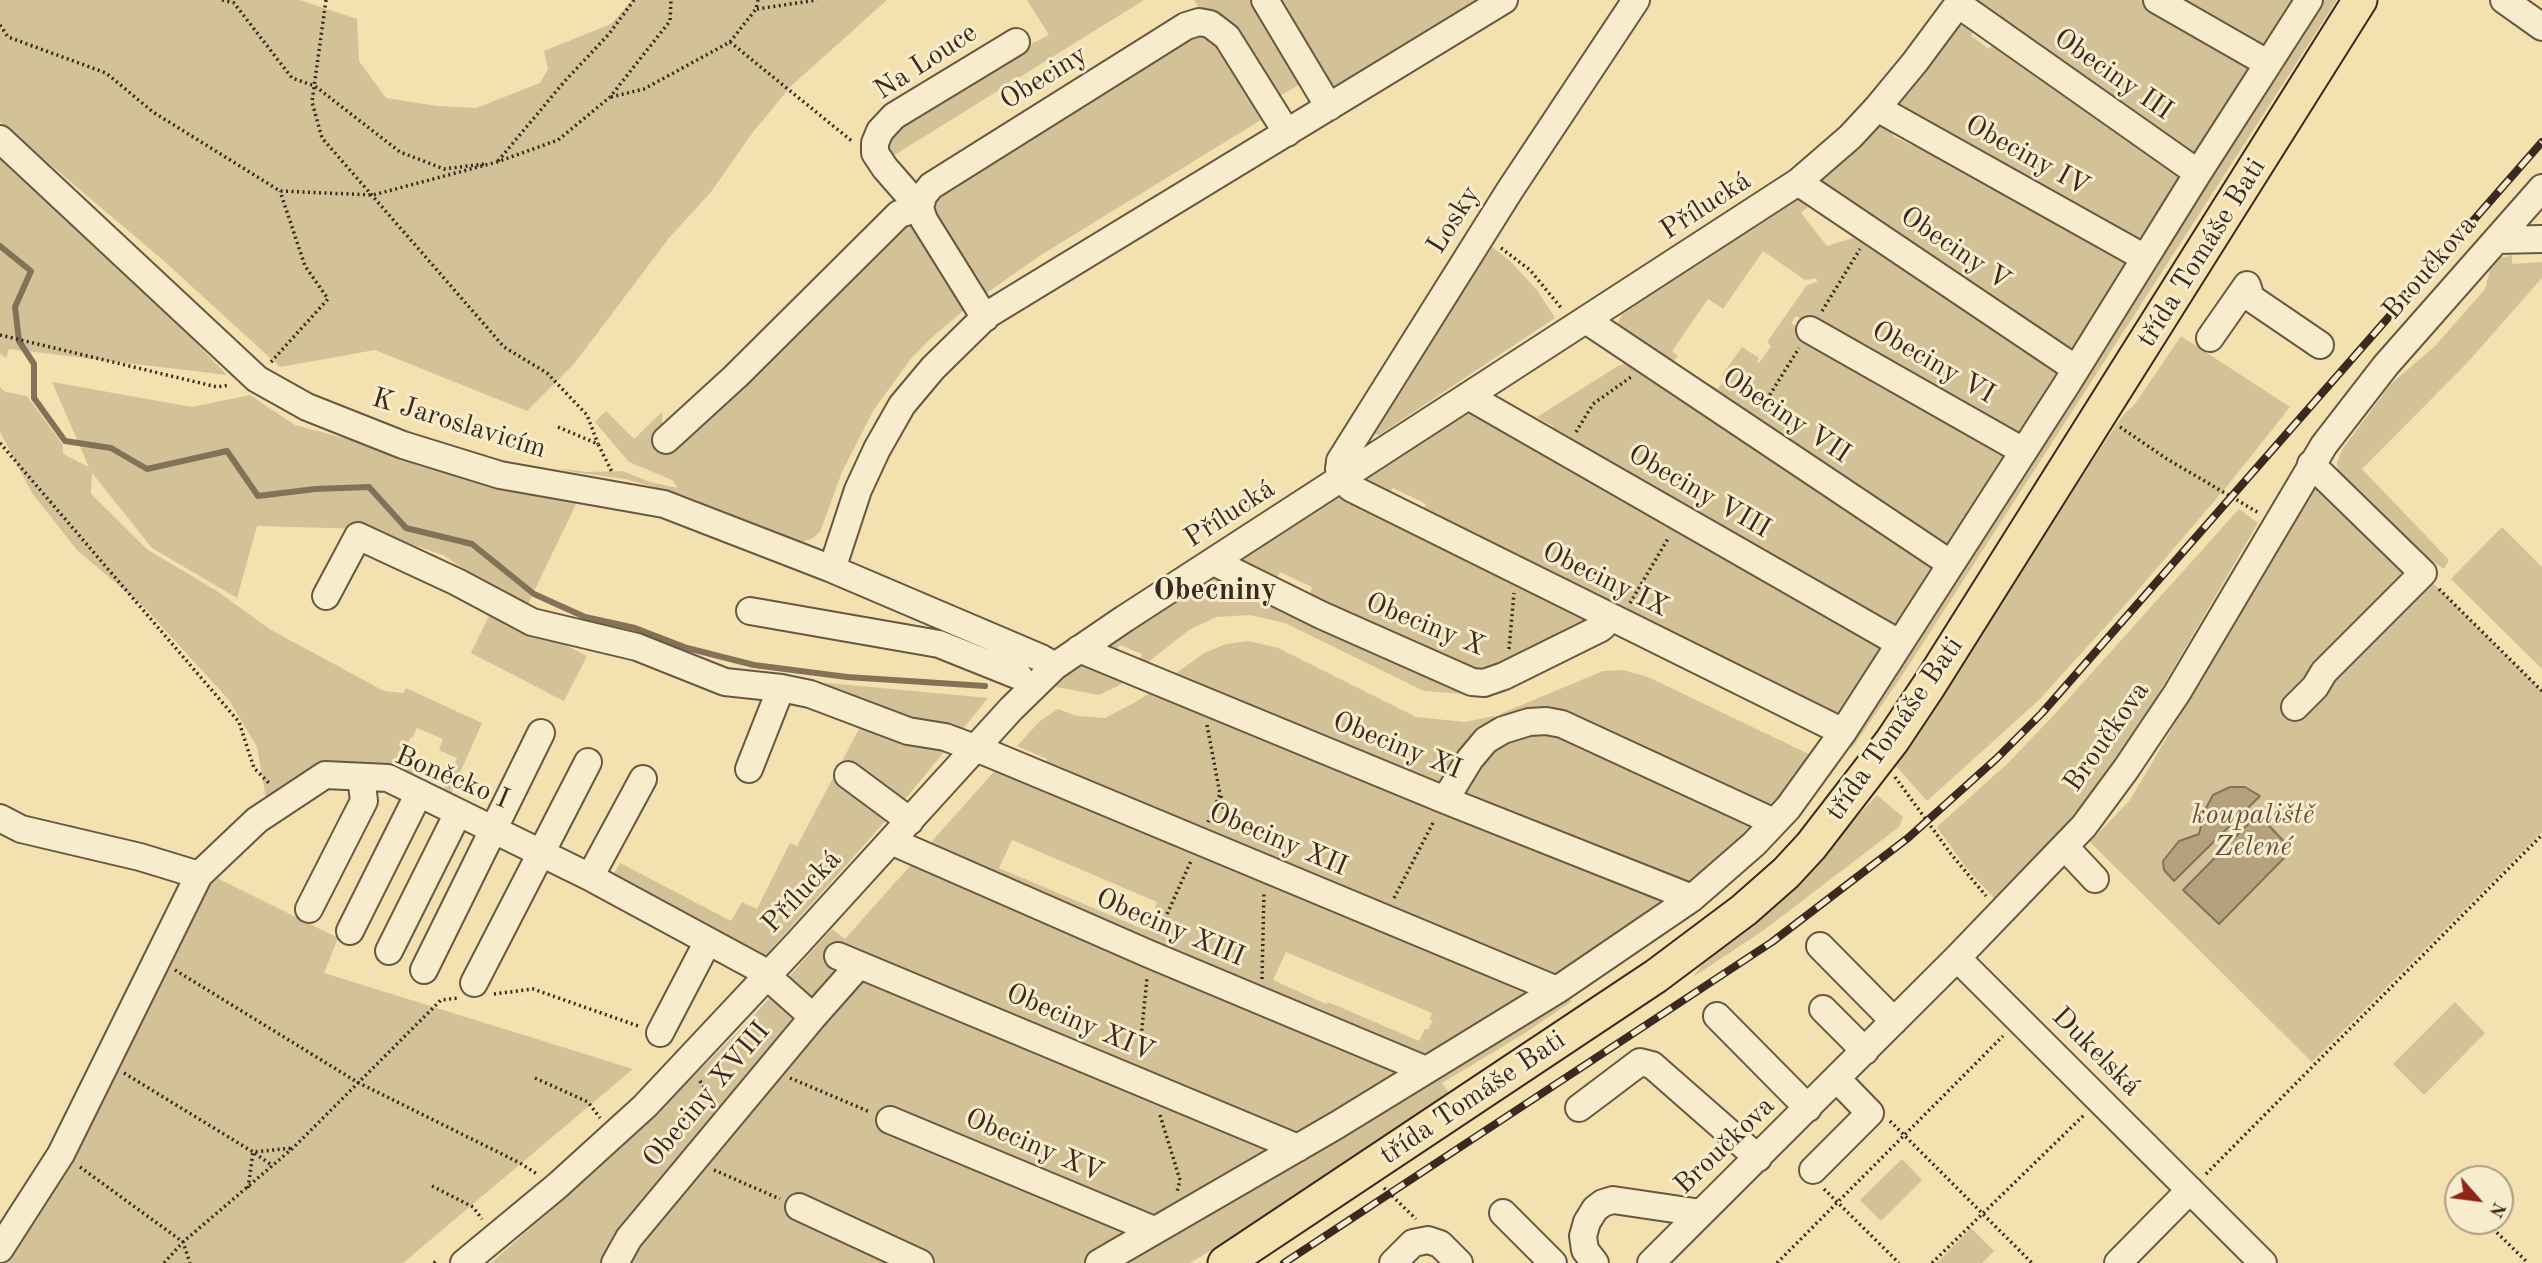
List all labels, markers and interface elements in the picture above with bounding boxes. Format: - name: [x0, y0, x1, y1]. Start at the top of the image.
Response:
- street label: Na Louce: [868, 16, 984, 108]
- street label: Obeciny III: [2047, 22, 2179, 128]
- street label: Obeciny: [994, 38, 1094, 118]
- street label: Obeciny IV: [1959, 108, 2095, 204]
- street label: třída Tomáše Bati: [2130, 152, 2274, 354]
- street label: Přílucká: [1654, 164, 1758, 248]
- street label: Losky: [1420, 180, 1488, 260]
- street label: Obeciny V: [1893, 200, 2017, 298]
- street label: Broučkova: [2376, 209, 2484, 327]
- street label: Obeciny VI: [1865, 314, 2001, 412]
- street label: Obeciny VII: [1715, 361, 1857, 471]
- street label: K Jaroslavicím: [368, 382, 550, 466]
- street label: Obeciny VIII: [1622, 438, 1776, 546]
- street label: Přílucká: [1178, 472, 1282, 556]
- street label: Obeciny IX: [1536, 535, 1674, 625]
- district label: Obecniny: [1153, 573, 1277, 609]
- street label: Obeciny X: [1361, 586, 1489, 664]
- street label: třída Tomáše Bati: [1819, 631, 1971, 827]
- street label: Broučkova: [2057, 675, 2157, 799]
- street label: Obeciny XI: [1327, 705, 1467, 787]
- street label: Boněcko I: [390, 739, 514, 817]
- street label: Obeciny XII: [1204, 796, 1352, 884]
- park label: koupaliště Zelené: [2192, 799, 2314, 865]
- street label: Přílucká: [755, 844, 849, 940]
- street label: Obeciny XIII: [1090, 882, 1250, 974]
- street label: Obeciny XIV: [1001, 977, 1159, 1069]
- street label: Dukelská: [2044, 1000, 2148, 1104]
- street label: Obeciny XVIII: [636, 1015, 778, 1175]
- street label: třída Tomáše Bati: [1374, 1024, 1572, 1172]
- street label: Broučkova: [1668, 1090, 1782, 1202]
- street label: Obeciny XV: [960, 1102, 1108, 1190]
- north arrow: [2444, 1165, 2514, 1235]
- text: N: [2484, 1198, 2508, 1220]

